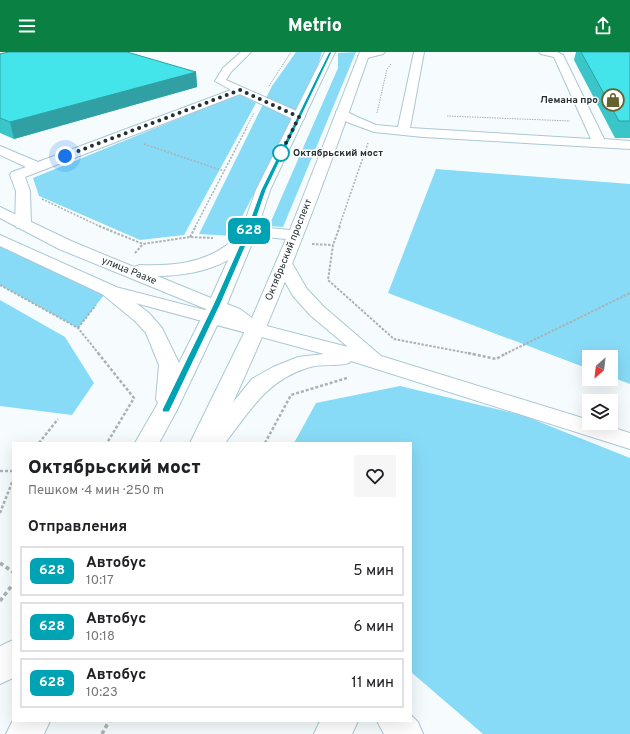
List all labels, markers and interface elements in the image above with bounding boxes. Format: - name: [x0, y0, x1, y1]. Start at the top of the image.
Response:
- icon: menu: [16, 15, 38, 37]
- text: Metrio: [288, 15, 342, 38]
- icon: share: [592, 15, 614, 37]
- shop icon: Лемана про: [600, 87, 626, 113]
- place label: Лемана про: [540, 94, 598, 107]
- marker: Октябрьский мост: [272, 144, 290, 162]
- your location: [55, 146, 75, 166]
- place label: Октябрьский мост: [293, 147, 383, 160]
- street label: Октябрьский проспект: [263, 197, 316, 303]
- line badge: 628: [226, 218, 272, 244]
- text: 628: [236, 222, 262, 239]
- street label: улица Раахе: [100, 254, 158, 288]
- north arrow: [582, 350, 618, 386]
- map controls: [582, 350, 618, 430]
- button: layers: [582, 394, 618, 430]
- button: heart: [354, 455, 396, 497]
- text: Октябрьский мост: [28, 456, 201, 480]
- text: Пешком · 4 мин · 250 m: [28, 483, 164, 499]
- text: Отправления: [28, 518, 127, 537]
- text: Автобус: [86, 554, 146, 573]
- text: 628: [39, 562, 65, 579]
- text: 5 мин: [353, 562, 394, 581]
- text: 10:17: [86, 573, 114, 589]
- text: Автобус: [86, 610, 146, 629]
- text: 628: [39, 618, 65, 635]
- text: 6 мин: [354, 618, 394, 637]
- text: 10:18: [86, 629, 115, 645]
- text: Автобус: [86, 666, 146, 685]
- text: 628: [39, 674, 65, 691]
- text: 11 мин: [351, 674, 394, 693]
- text: 10:23: [86, 685, 118, 701]

